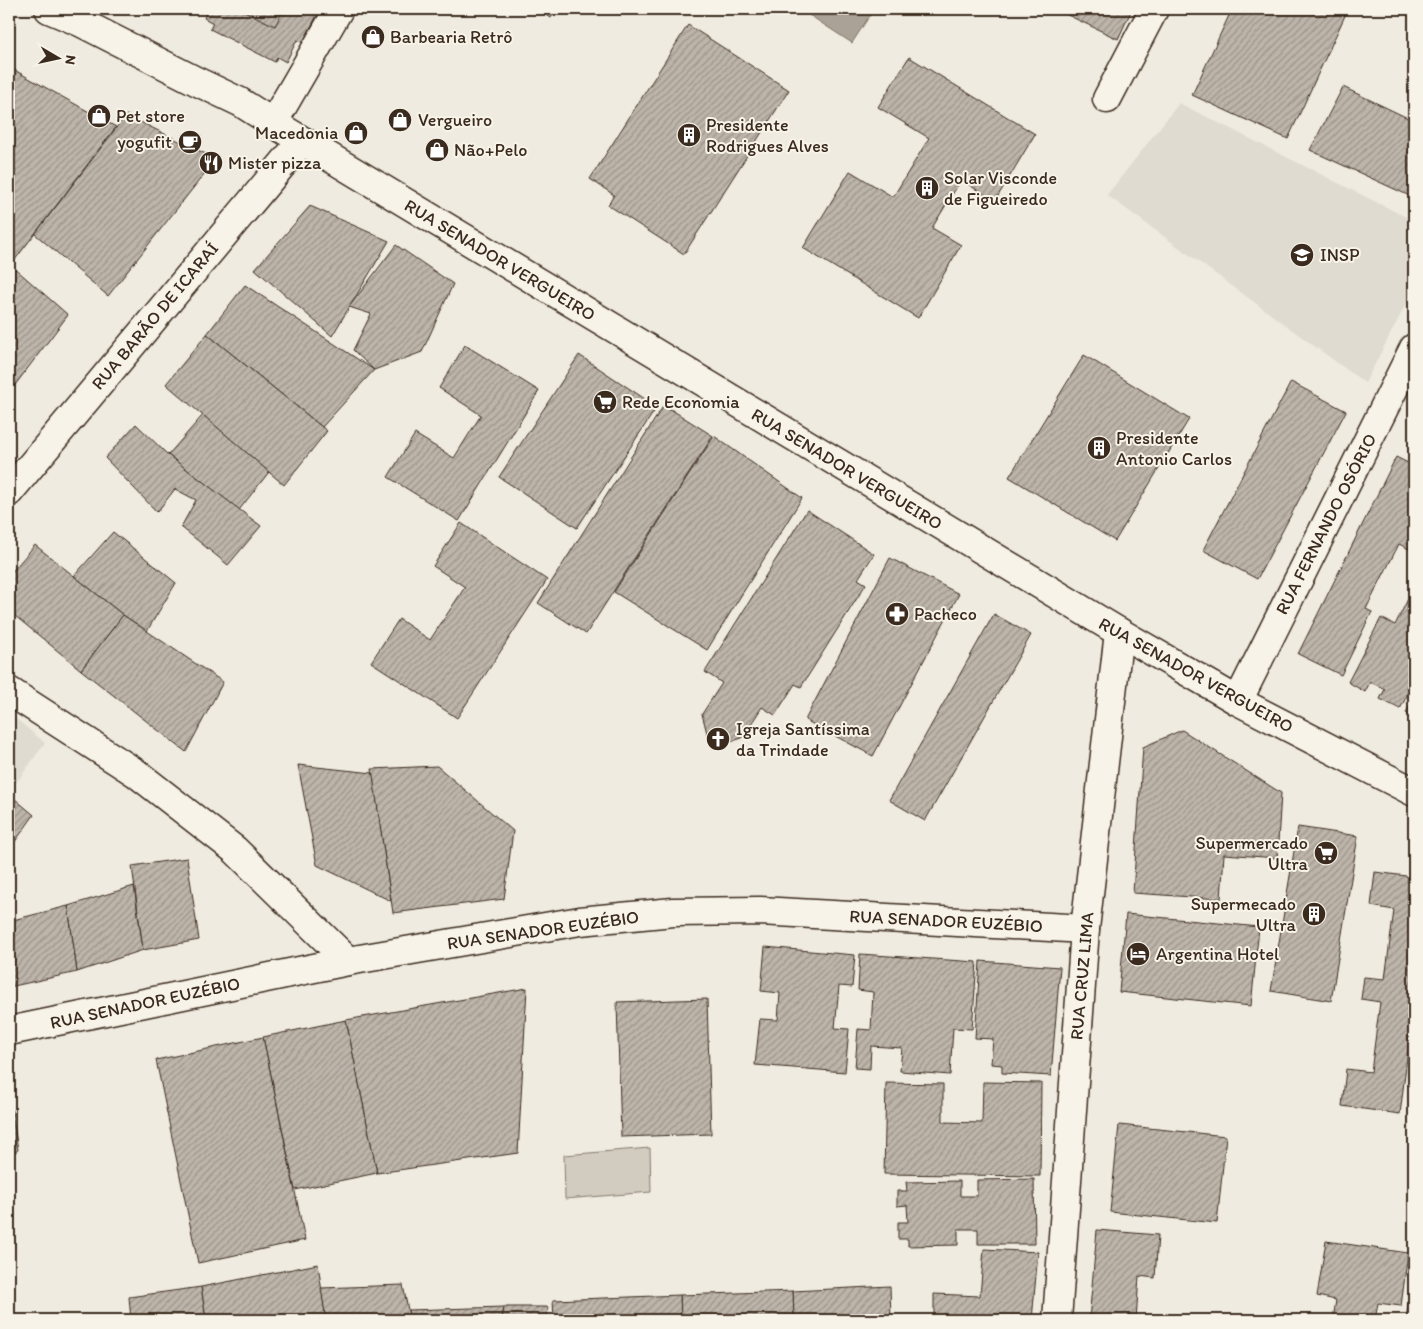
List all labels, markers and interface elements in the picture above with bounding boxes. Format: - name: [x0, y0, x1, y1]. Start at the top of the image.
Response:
- shop icon: Barbearia Retrô: [360, 24, 386, 50]
- place label: Barbearia Retrô: [390, 26, 512, 48]
- north arrow: [32, 32, 82, 82]
- text: N: [61, 54, 79, 66]
- shop icon: Pet store: [86, 103, 112, 129]
- place label: Pet store: [116, 105, 185, 127]
- shop icon: Vergueiro: [387, 107, 413, 133]
- place label: Vergueiro: [418, 109, 492, 131]
- place label: Presidente Rodrigues Alves: [706, 114, 829, 157]
- shop icon: Macedonia: [343, 120, 369, 146]
- place label: Macedonia: [255, 122, 338, 144]
- building icon: Presidente Rodrigues Alves: [676, 122, 702, 148]
- cafe icon: yogufit: [177, 129, 203, 155]
- place label: yogufit: [117, 131, 172, 153]
- shop icon: Não+Pelo: [424, 137, 450, 163]
- place label: Não+Pelo: [454, 139, 527, 161]
- restaurant icon: Mister pizza: [198, 150, 224, 176]
- place label: Mister pizza: [228, 152, 322, 174]
- place label: Solar Visconde de Figueiredo: [944, 167, 1057, 210]
- building icon: Solar Visconde de Figueiredo: [914, 175, 940, 201]
- street label: RUA SENADOR VERGUEIRO: [400, 194, 600, 326]
- street label: RUA BARÃO DE ICARAÍ: [87, 238, 223, 394]
- school or university icon: INSP: [1289, 242, 1315, 268]
- place label: INSP: [1320, 244, 1360, 266]
- supermarket icon: Rede Economia: [592, 389, 618, 415]
- place label: Rede Economia: [622, 391, 740, 413]
- street label: RUA SENADOR VERGUEIRO: [747, 403, 947, 535]
- place label: Presidente Antonio Carlos: [1116, 427, 1232, 470]
- street label: RUA FERNANDO OSÓRIO: [1271, 430, 1381, 618]
- building icon: Presidente Antonio Carlos: [1086, 435, 1112, 461]
- pharmacy icon: Pacheco: [884, 601, 910, 627]
- place label: Pacheco: [914, 603, 977, 625]
- street label: RUA SENADOR VERGUEIRO: [1095, 612, 1297, 738]
- place label: Igreja Santíssima da Trindade: [736, 718, 870, 761]
- church icon: Igreja Santíssima da Trindade: [705, 726, 731, 752]
- place label: Supermercado Ultra: [1196, 832, 1309, 875]
- supermarket icon: Supermercado Ultra: [1313, 840, 1339, 866]
- place label: Supermecado Ultra: [1191, 893, 1297, 936]
- building icon: Supermecado Ultra: [1301, 901, 1327, 927]
- street label: RUA SENADOR EUZÉBIO: [849, 905, 1043, 937]
- street label: RUA SENADOR EUZÉBIO: [446, 906, 640, 954]
- street label: RUA CRUZ LIMA: [1065, 911, 1099, 1041]
- hotel icon: Argentina Hotel: [1125, 941, 1151, 967]
- place label: Argentina Hotel: [1156, 943, 1279, 965]
- street label: RUA SENADOR EUZÉBIO: [48, 972, 242, 1034]

